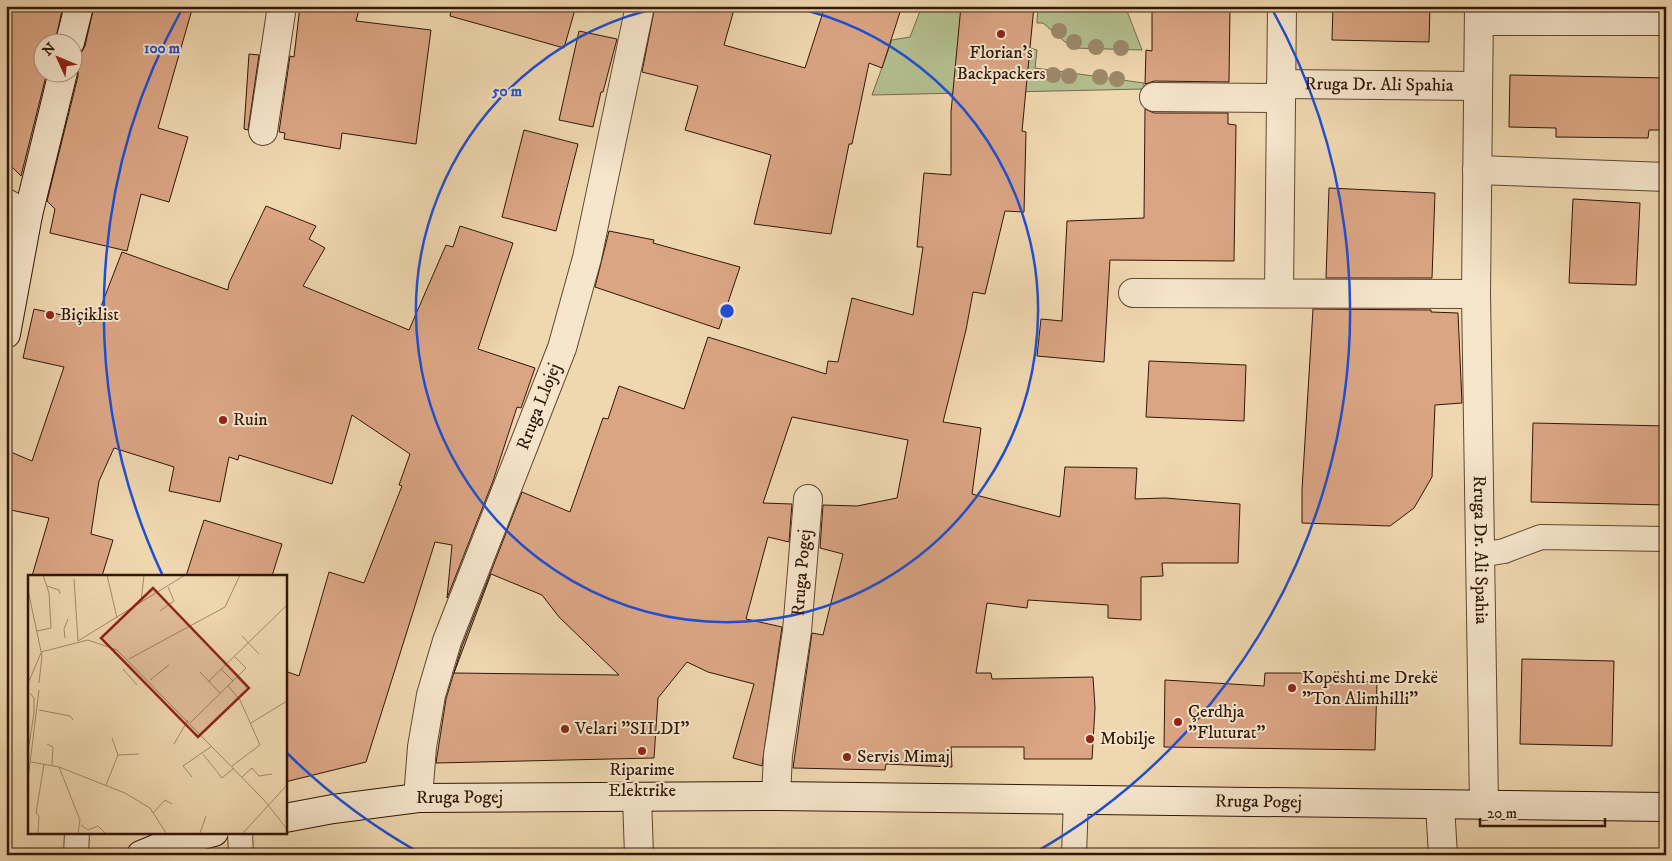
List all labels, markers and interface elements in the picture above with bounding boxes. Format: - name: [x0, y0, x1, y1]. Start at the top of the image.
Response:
- marker: Florian's Backpackers: [995, 28, 1007, 40]
- north arrow: [32, 32, 82, 82]
- text: N: [39, 39, 60, 60]
- text: 100 m: [144, 39, 181, 58]
- place label: Florian's Backpackers: [957, 42, 1046, 85]
- street label: Rruga Dr. Ali Spahia: [1304, 73, 1454, 97]
- text: 50 m: [491, 82, 523, 101]
- centre of rings: [718, 302, 736, 320]
- place label: Biçiklist: [60, 304, 119, 326]
- marker: Biçiklist: [44, 309, 56, 321]
- street label: Rruga Llojej: [512, 360, 566, 453]
- place label: Ruin: [233, 409, 268, 431]
- marker: Ruin: [217, 414, 229, 426]
- street label: Rruga Dr. Ali Spahia: [1468, 475, 1492, 625]
- street label: Rruga Pogej: [787, 528, 816, 617]
- inset map: [28, 575, 286, 834]
- place label: Kopështi me Drekë "Ton Alimhilli": [1302, 667, 1438, 710]
- marker: Kopështi me Drekë "Ton Alimhilli": [1286, 682, 1298, 694]
- place label: Çerdhja "Fluturat": [1188, 701, 1266, 744]
- marker: Çerdhja "Fluturat": [1172, 716, 1184, 728]
- place label: Velari "SILDI": [574, 718, 690, 740]
- marker: Velari "SILDI": [559, 723, 571, 735]
- place label: Mobilje: [1100, 728, 1155, 750]
- marker: Mobilje: [1084, 733, 1096, 745]
- marker: Riparime Elektrike: [636, 745, 648, 757]
- place label: Servis Mimaj: [857, 746, 950, 768]
- marker: Servis Mimaj: [841, 751, 853, 763]
- place label: Riparime Elektrike: [608, 759, 676, 802]
- street label: Rruga Pogej: [416, 787, 503, 809]
- street label: Rruga Pogej: [1215, 790, 1302, 813]
- scale bar: [1480, 796, 1604, 828]
- text: 20 m: [1487, 804, 1517, 823]

